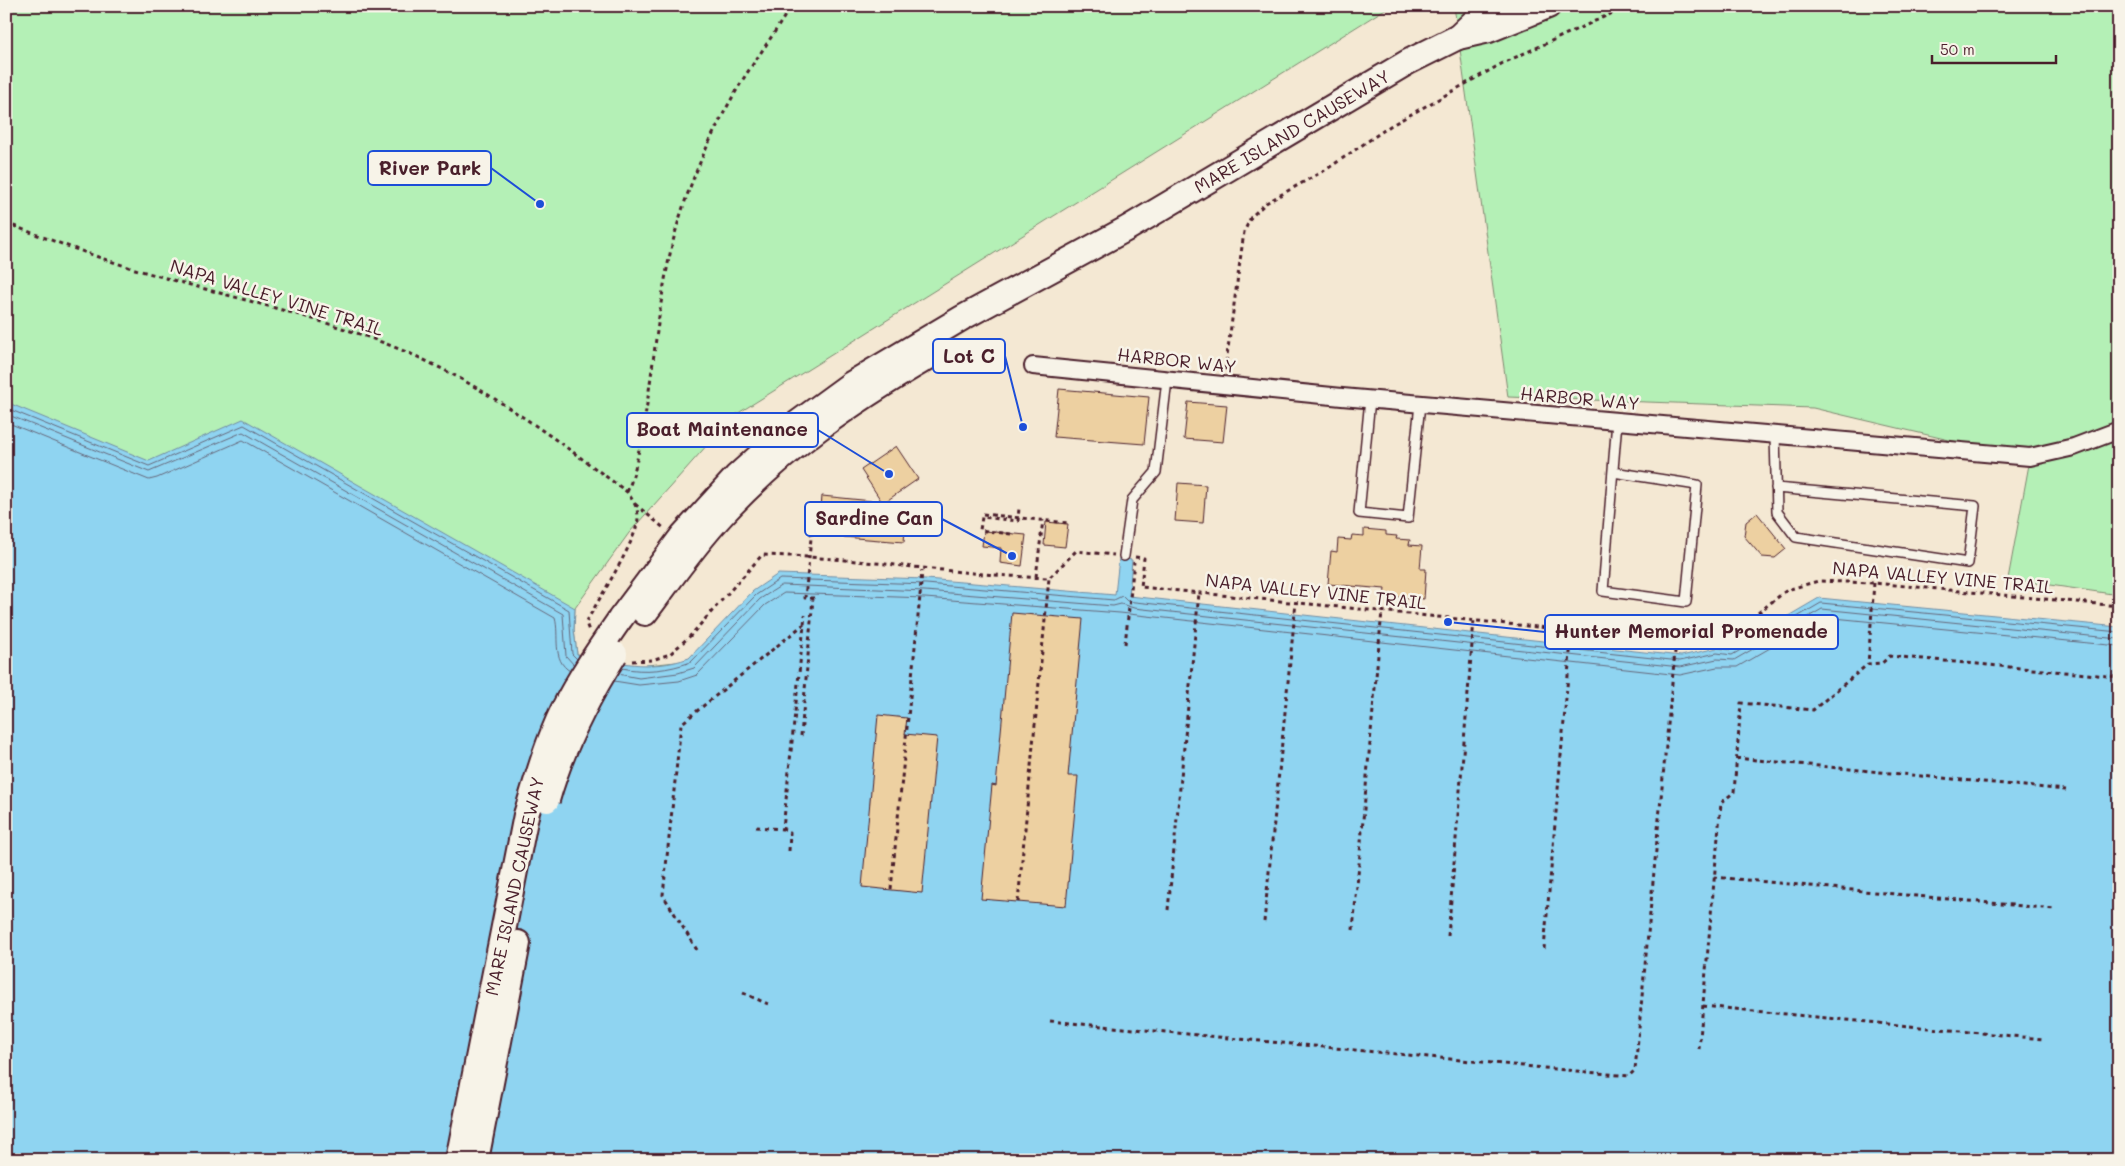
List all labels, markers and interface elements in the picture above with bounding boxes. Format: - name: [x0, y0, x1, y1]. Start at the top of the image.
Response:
- scale bar: [1932, 32, 2056, 64]
- text: 50 m: [1940, 39, 1975, 59]
- street label: MARE ISLAND CAUSEWAY: [1189, 64, 1394, 198]
- callout: River Park: [368, 151, 491, 185]
- text: River Park: [379, 155, 481, 180]
- street label: NAPA VALLEY VINE TRAIL: [167, 253, 387, 341]
- callout: Lot C: [933, 339, 1005, 373]
- street label: HARBOR WAY: [1116, 342, 1238, 378]
- text: Lot C: [943, 343, 995, 368]
- street label: HARBOR WAY: [1519, 381, 1641, 415]
- callout: Boat Maintenance: [627, 413, 818, 447]
- text: Boat Maintenance: [636, 416, 808, 441]
- callout: Sardine Can: [805, 502, 942, 536]
- text: Sardine Can: [815, 505, 933, 530]
- street label: NAPA VALLEY VINE TRAIL: [1831, 555, 2055, 599]
- street label: NAPA VALLEY VINE TRAIL: [1204, 567, 1428, 615]
- callout: Hunter Memorial Promenade: [1545, 615, 1838, 649]
- text: Hunter Memorial Promenade: [1554, 618, 1828, 643]
- street label: MARE ISLAND CAUSEWAY: [479, 774, 549, 998]

